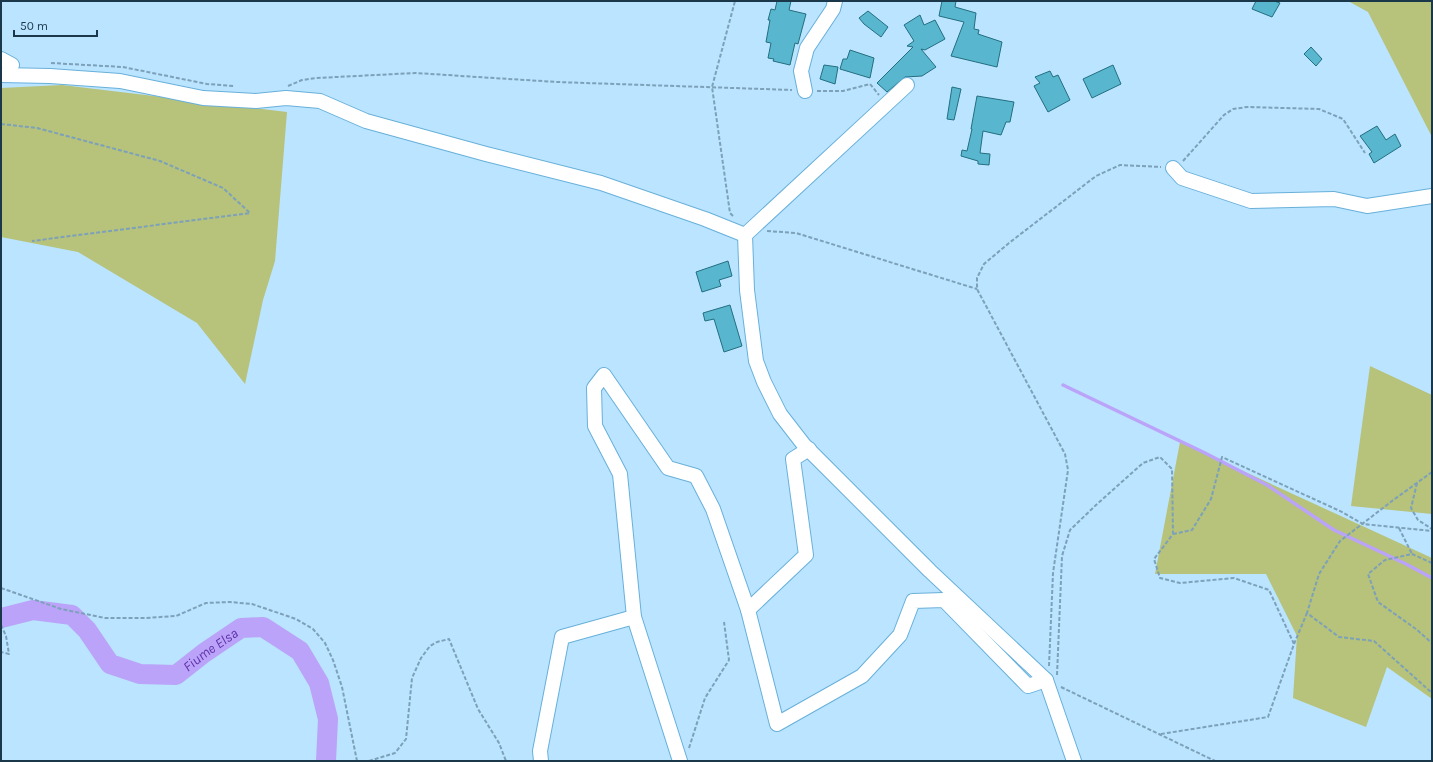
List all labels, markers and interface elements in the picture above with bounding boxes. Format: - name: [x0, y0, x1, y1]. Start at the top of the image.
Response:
- scale bar: [14, 12, 97, 38]
- text: 50 m: [20, 19, 48, 33]
- water label: Fiume Elsa: [180, 625, 241, 675]

